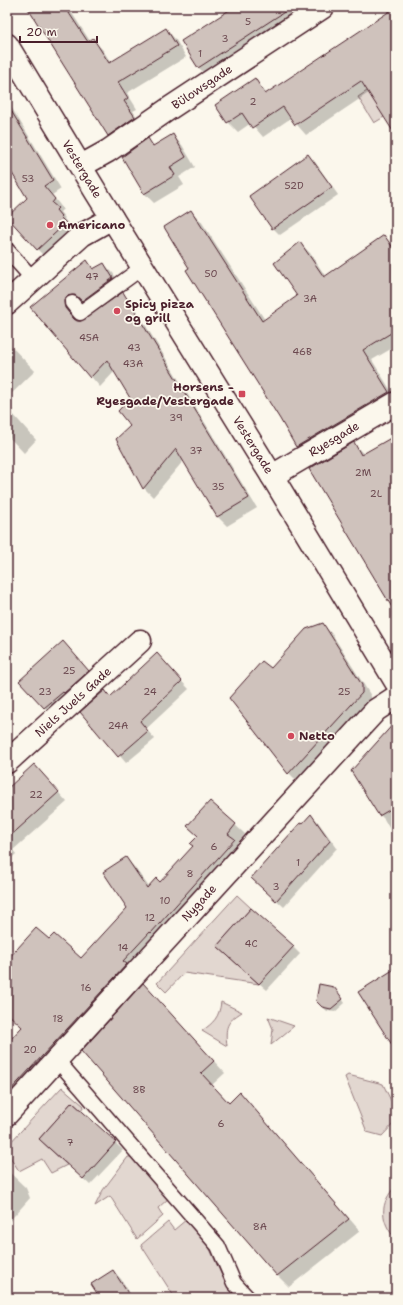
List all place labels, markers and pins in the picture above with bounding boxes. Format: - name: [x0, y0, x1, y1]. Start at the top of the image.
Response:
- place label: Americano: [58, 217, 125, 233]
- marker: Americano: [45, 220, 55, 230]
- place label: Spicy pizza og grill: [125, 296, 195, 326]
- marker: Spicy pizza og grill: [112, 306, 122, 316]
- place label: Horsens - Ryesgade/Vestergade: [96, 379, 234, 409]
- marker: Horsens - Ryesgade/Vestergade: [237, 389, 247, 399]
- place label: Netto: [299, 728, 335, 744]
- marker: Netto: [286, 731, 296, 741]

